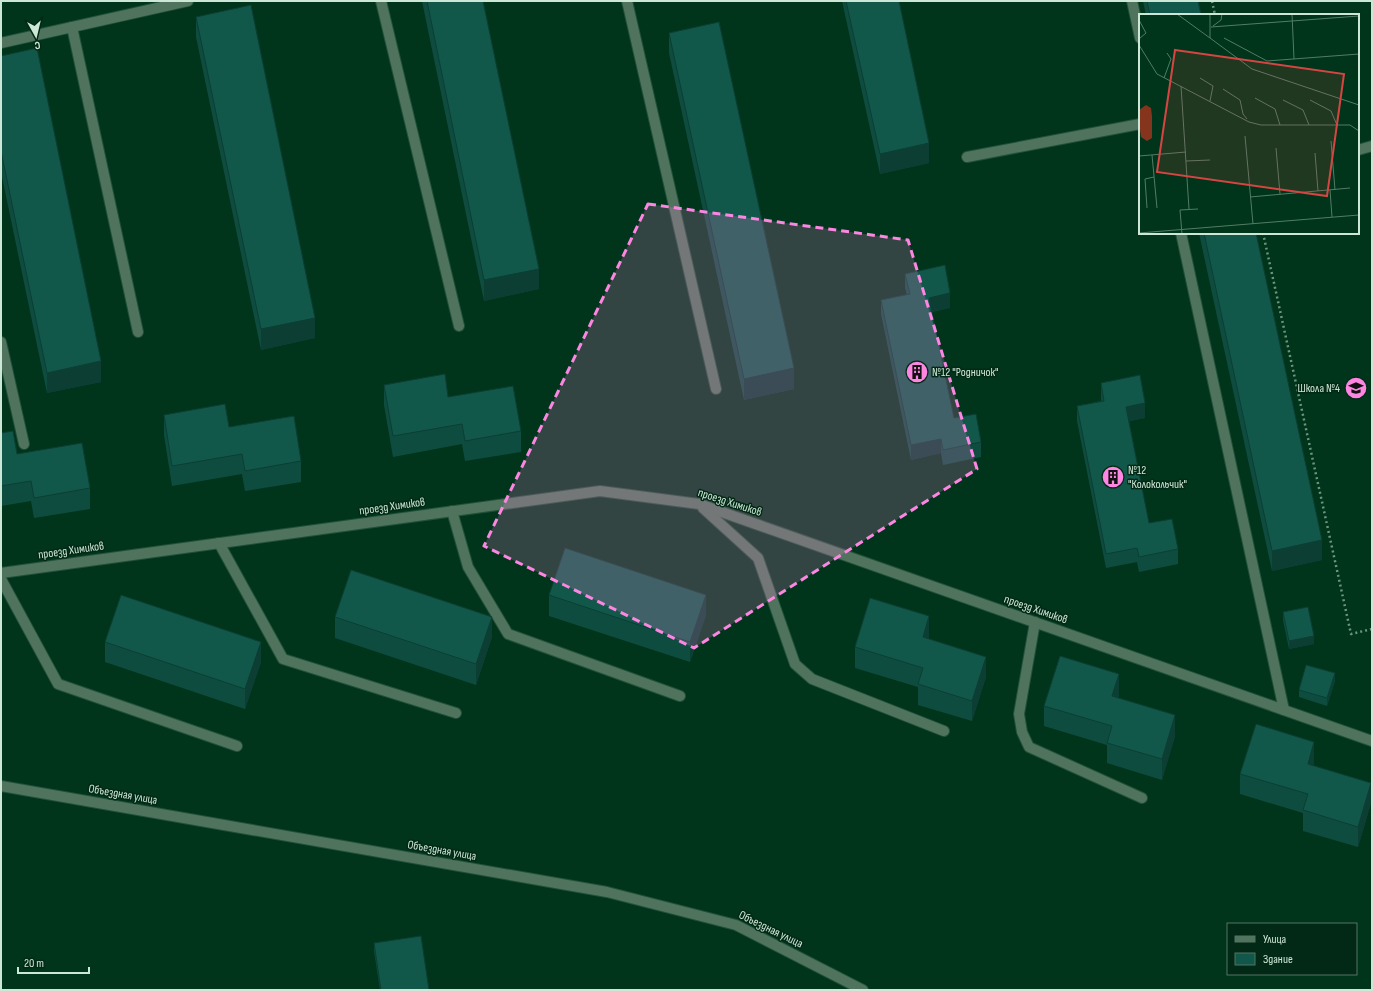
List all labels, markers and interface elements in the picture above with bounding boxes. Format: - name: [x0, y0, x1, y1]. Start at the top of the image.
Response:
- inset map: [1139, 14, 1359, 234]
- north arrow: [16, 16, 56, 56]
- text: С: [33, 39, 41, 52]
- building icon: №12 "Родничок": [904, 359, 930, 385]
- place label: №12 "Родничок": [932, 365, 999, 380]
- school or university icon: Школа №4: [1343, 375, 1369, 401]
- place label: Школа №4: [1297, 381, 1340, 396]
- place label: №12 "Колокольчик": [1128, 463, 1187, 492]
- building icon: №12 "Колокольчик": [1100, 464, 1126, 490]
- street label: проезд Химиков: [696, 485, 764, 520]
- street label: проезд Химиков: [358, 494, 426, 519]
- street label: проезд Химиков: [37, 538, 105, 563]
- street label: проезд Химиков: [1002, 592, 1070, 627]
- street label: Объездная улица: [87, 781, 159, 808]
- street label: Объездная улица: [406, 837, 478, 864]
- street label: Объездная улица: [736, 907, 806, 952]
- legend: [1227, 923, 1357, 975]
- text: Улица: [1263, 932, 1287, 947]
- scale bar: [18, 949, 89, 975]
- text: Здание: [1263, 952, 1293, 967]
- text: 20 m: [24, 956, 44, 971]

